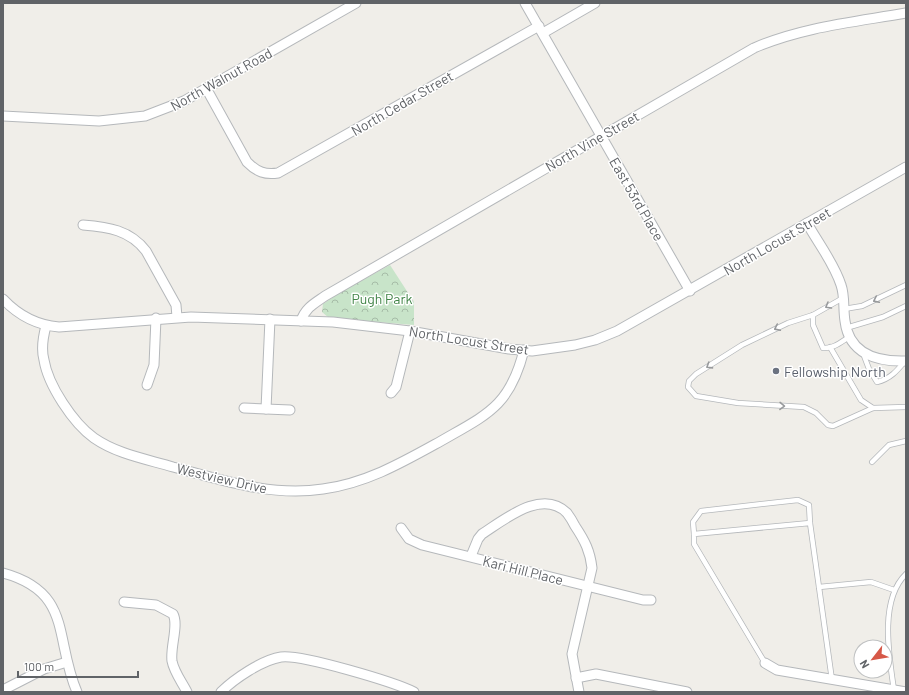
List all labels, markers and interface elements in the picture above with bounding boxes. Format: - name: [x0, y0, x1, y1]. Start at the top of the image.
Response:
- street label: North Walnut Road: [167, 44, 275, 114]
- street label: North Cedar Street: [348, 67, 456, 139]
- street label: North Vine Street: [542, 107, 642, 175]
- street label: East 53rd Place: [606, 154, 668, 244]
- street label: North Locust Street: [720, 203, 834, 279]
- park label: Pugh Park: [351, 290, 413, 307]
- one-way arrow: [872, 295, 880, 303]
- one-way arrow: [825, 302, 832, 309]
- street label: North Locust Street: [408, 322, 530, 358]
- one-way arrow: [774, 323, 781, 331]
- one-way arrow: [706, 361, 713, 368]
- place label: Fellowship North: [784, 363, 886, 380]
- marker: Fellowship North: [771, 366, 781, 376]
- one-way arrow: [779, 402, 785, 411]
- street label: Westview Drive: [175, 459, 269, 497]
- street label: Kari Hill Place: [481, 552, 565, 588]
- north arrow: [853, 639, 893, 679]
- scale bar: [18, 653, 138, 679]
- text: N: [857, 658, 871, 671]
- text: 100 m: [24, 659, 54, 673]

